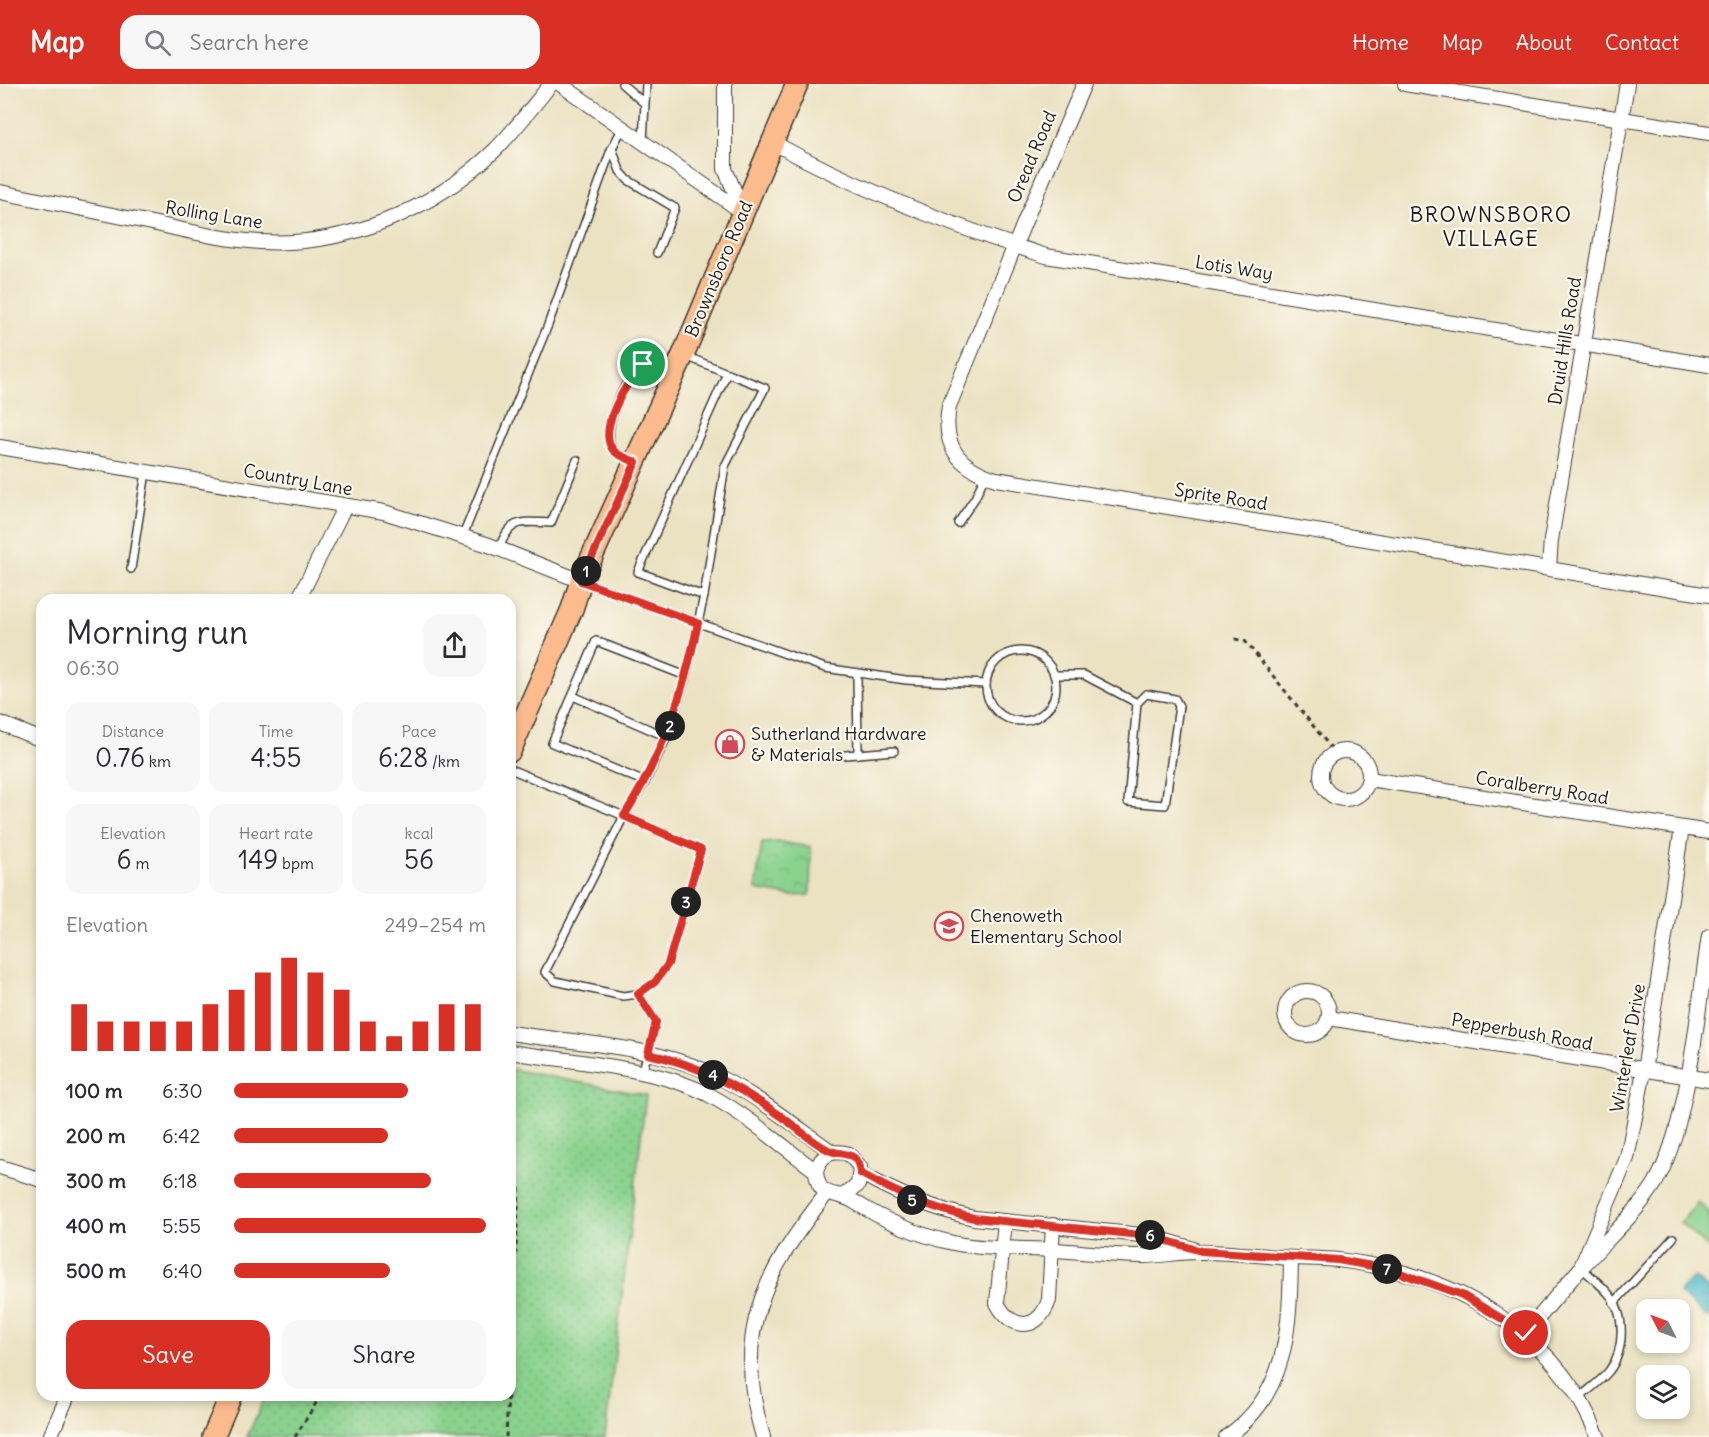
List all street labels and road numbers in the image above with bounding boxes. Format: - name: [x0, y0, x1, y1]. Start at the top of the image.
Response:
- street label: Oread Road: [1002, 107, 1061, 206]
- street label: Rolling Lane: [164, 195, 264, 234]
- street label: Brownsboro Road: [679, 197, 758, 340]
- street label: Lotis Way: [1194, 250, 1275, 285]
- street label: Druid Hills Road: [1543, 275, 1586, 407]
- street label: Country Lane: [242, 459, 355, 500]
- street label: Sprite Road: [1173, 478, 1270, 515]
- street label: Coralberry Road: [1474, 766, 1611, 809]
- street label: Winterleaf Drive: [1605, 982, 1650, 1114]
- street label: Pepperbush Road: [1450, 1008, 1595, 1055]

